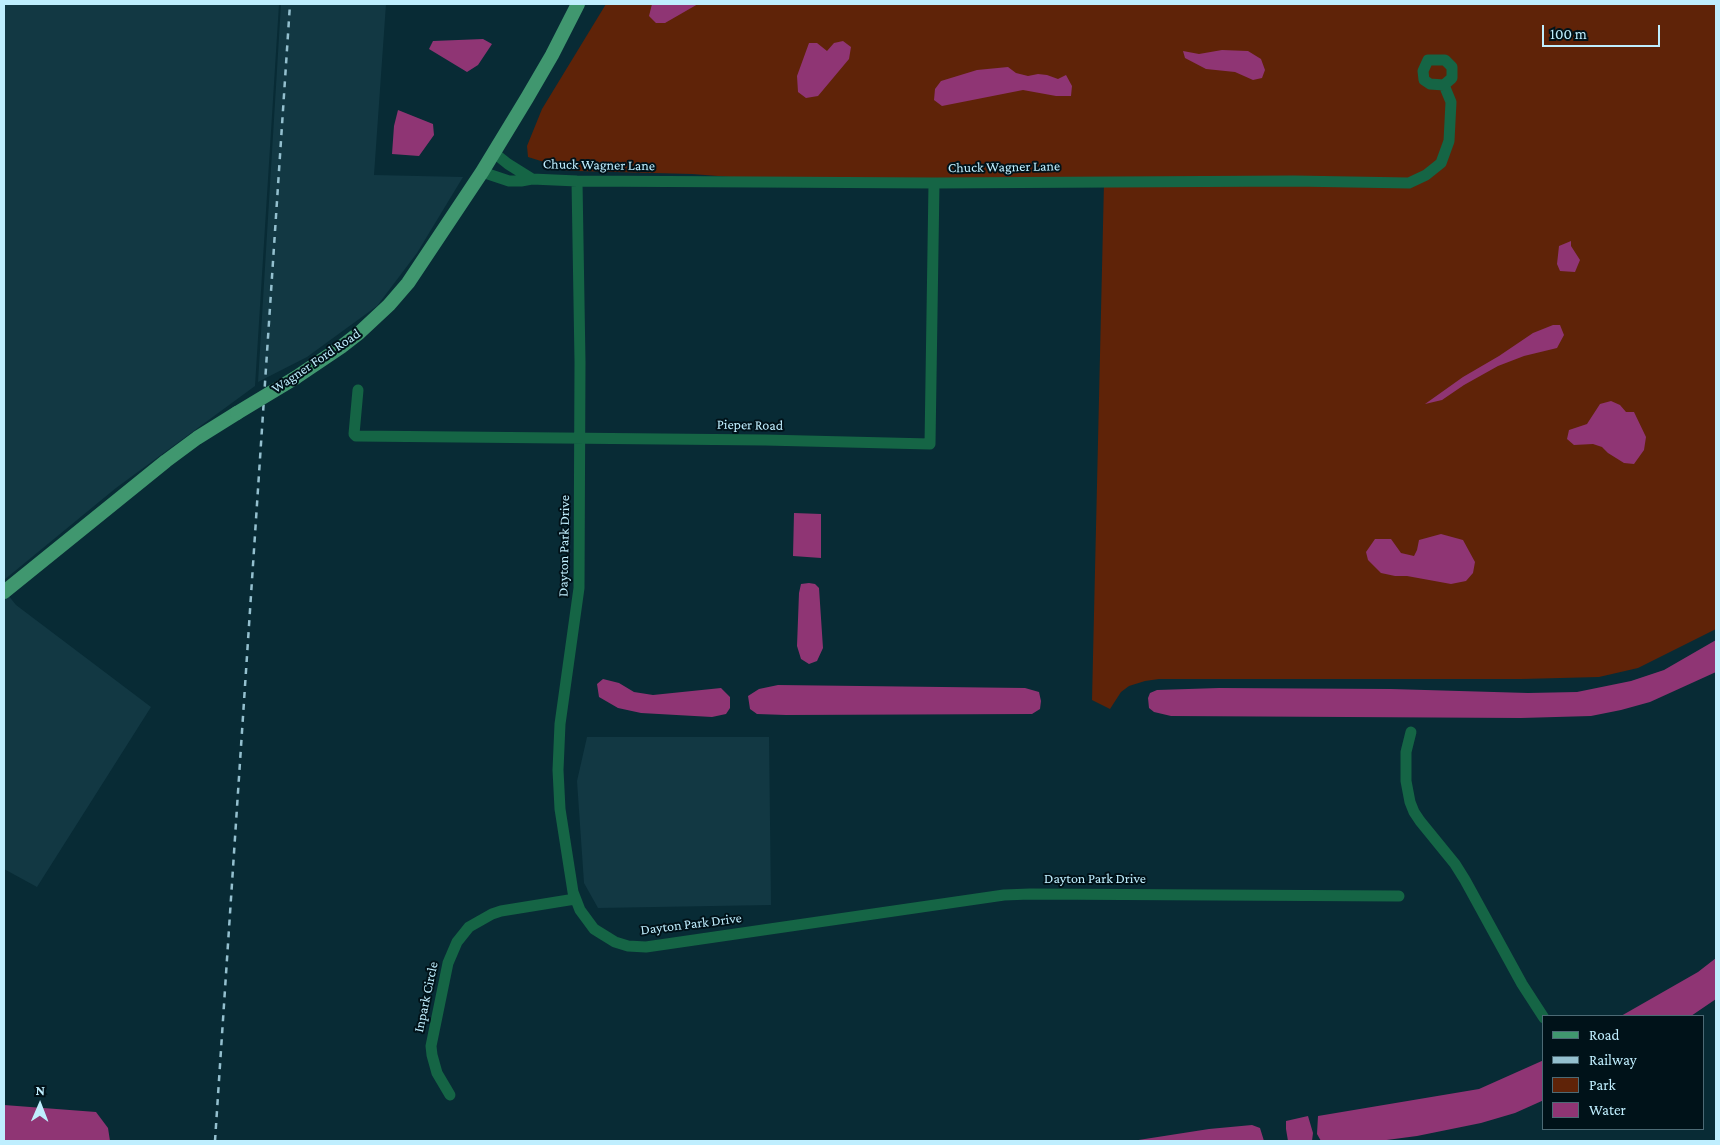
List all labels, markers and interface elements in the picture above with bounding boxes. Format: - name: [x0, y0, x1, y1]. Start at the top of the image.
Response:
- scale bar: [1545, 15, 1662, 47]
- text: 100 m: [1550, 26, 1587, 42]
- street label: Chuck Wagner Lane: [543, 156, 655, 174]
- street label: Chuck Wagner Lane: [948, 158, 1060, 176]
- street label: Wagner Ford Road: [268, 325, 364, 397]
- street label: Pieper Road: [717, 416, 783, 434]
- street label: Dayton Park Drive: [555, 495, 573, 597]
- street label: Dayton Park Drive: [1044, 871, 1146, 887]
- street label: Dayton Park Drive: [639, 909, 743, 939]
- street label: Inpark Circle: [410, 960, 442, 1034]
- legend: [1542, 1015, 1705, 1130]
- text: Road: [1589, 1027, 1619, 1043]
- text: Railway: [1589, 1052, 1637, 1068]
- text: Park: [1589, 1077, 1616, 1093]
- north arrow: [15, 1080, 65, 1130]
- text: N: [35, 1082, 45, 1098]
- text: Water: [1589, 1102, 1626, 1118]

